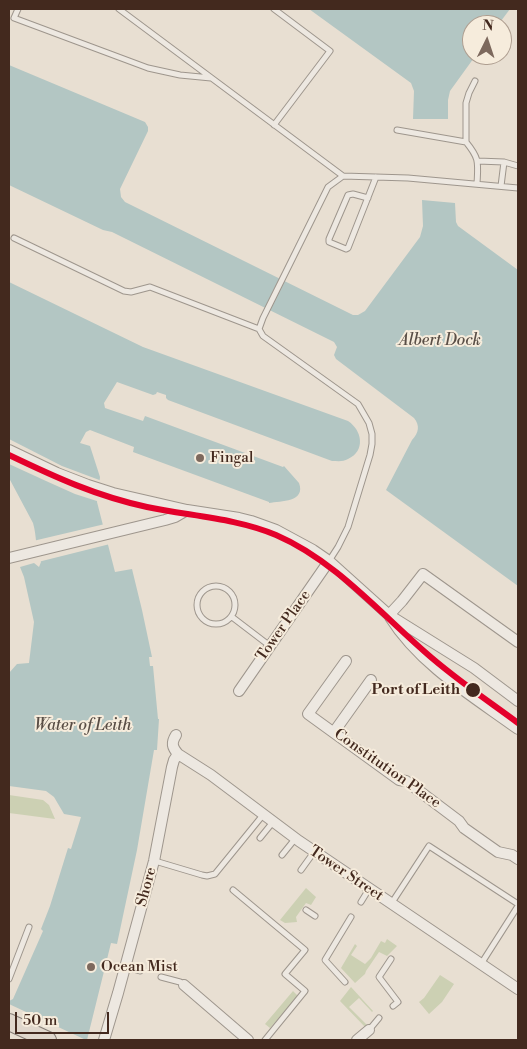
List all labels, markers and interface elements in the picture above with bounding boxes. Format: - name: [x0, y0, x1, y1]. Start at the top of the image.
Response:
- north arrow: [462, 15, 512, 65]
- text: N: [482, 17, 494, 35]
- water label: Albert Dock: [399, 331, 481, 351]
- place label: Fingal: [210, 449, 253, 467]
- marker: Fingal: [194, 452, 206, 464]
- street label: Tower Place: [253, 587, 315, 665]
- place label: Port of Leith: [372, 681, 460, 699]
- marker: Port of Leith: [464, 681, 482, 699]
- water label: Water of Leith: [35, 716, 131, 736]
- street label: Constitution Place: [330, 725, 444, 813]
- street label: Tower Street: [306, 843, 386, 905]
- street label: Shore: [133, 865, 161, 909]
- place label: Ocean Mist: [101, 958, 178, 976]
- marker: Ocean Mist: [85, 961, 97, 973]
- scale bar: [18, 1002, 111, 1034]
- text: 50 m: [23, 1011, 57, 1030]

